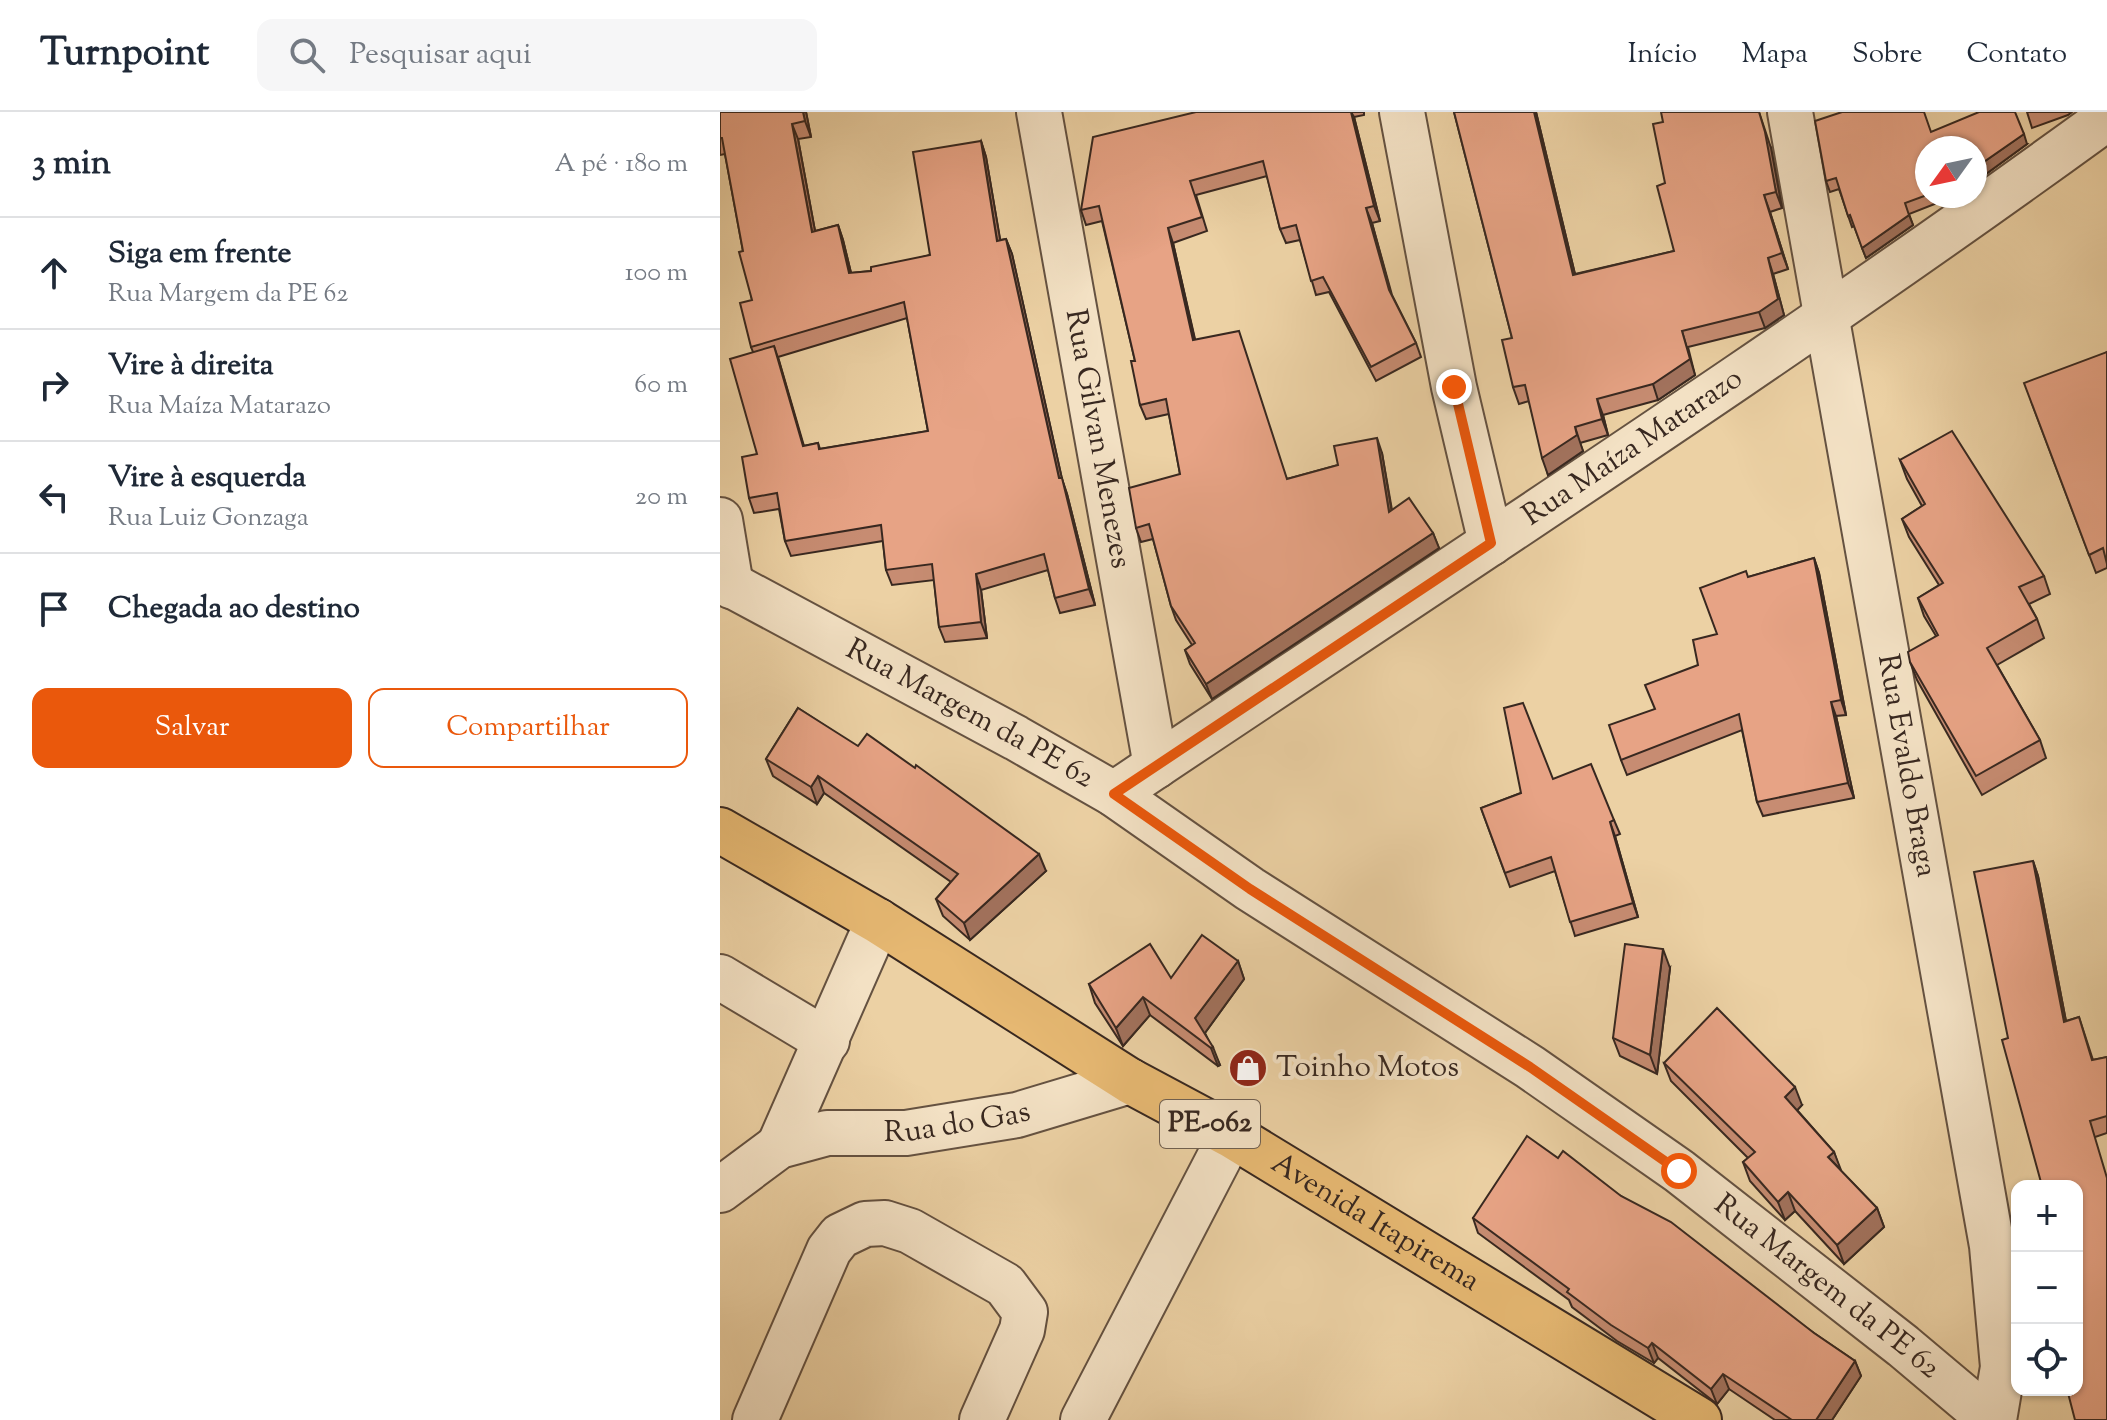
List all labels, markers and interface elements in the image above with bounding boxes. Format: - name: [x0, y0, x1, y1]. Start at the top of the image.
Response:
- search box: [257, 19, 817, 91]
- text: Turnpoint: [40, 28, 209, 82]
- icon: search: [285, 33, 329, 77]
- text: Pesquisar aqui: [349, 34, 532, 77]
- text: Início: [1628, 35, 1697, 75]
- text: Mapa: [1741, 35, 1808, 75]
- text: Sobre: [1852, 35, 1923, 75]
- text: Contato: [1967, 35, 2067, 75]
- north arrow: [1915, 136, 1987, 208]
- text: 3 min: [32, 140, 111, 189]
- text: A pé · 180 m: [555, 146, 688, 183]
- text: Siga em frente: [108, 233, 292, 276]
- icon: ahead: [32, 251, 76, 295]
- text: 100 m: [625, 255, 688, 292]
- text: Rua Margem da PE 62: [108, 276, 348, 313]
- street label: Rua Gilvan Menezes: [1053, 306, 1142, 572]
- text: Vire à direita: [108, 345, 274, 388]
- street label: Rua Maíza Matarazo: [1514, 358, 1752, 537]
- icon: right: [32, 363, 76, 407]
- text: 60 m: [634, 367, 688, 404]
- route end: [1436, 369, 1472, 405]
- text: Rua Maíza Matarazo: [108, 388, 331, 425]
- text: Vire à esquerda: [108, 457, 306, 500]
- icon: left: [32, 475, 76, 519]
- text: 20 m: [635, 479, 688, 516]
- text: Rua Luiz Gonzaga: [108, 500, 309, 537]
- icon: arrive: [32, 587, 76, 631]
- text: Chegada ao destino: [108, 588, 360, 631]
- street label: Rua Margem da PE 62: [838, 629, 1102, 800]
- street label: Rua Evaldo Braga: [1866, 651, 1947, 881]
- button: Salvar: [32, 688, 352, 768]
- button: Compartilhar: [368, 688, 688, 768]
- shop icon: Toinho Motos: [1227, 1047, 1269, 1089]
- place label: Toinho Motos: [1276, 1047, 1459, 1090]
- street label: Rua do Gas: [884, 1091, 1036, 1155]
- road number: PE-062: [1160, 1100, 1260, 1148]
- street label: Avenida Itapirema: [1262, 1143, 1488, 1303]
- route start: [1661, 1153, 1697, 1189]
- map controls: [2011, 1180, 2083, 1396]
- button: +: [2011, 1180, 2083, 1252]
- street label: Rua Margem da PE 62: [1704, 1184, 1949, 1390]
- button: −: [2011, 1252, 2083, 1324]
- button: locate: [2011, 1324, 2083, 1396]

